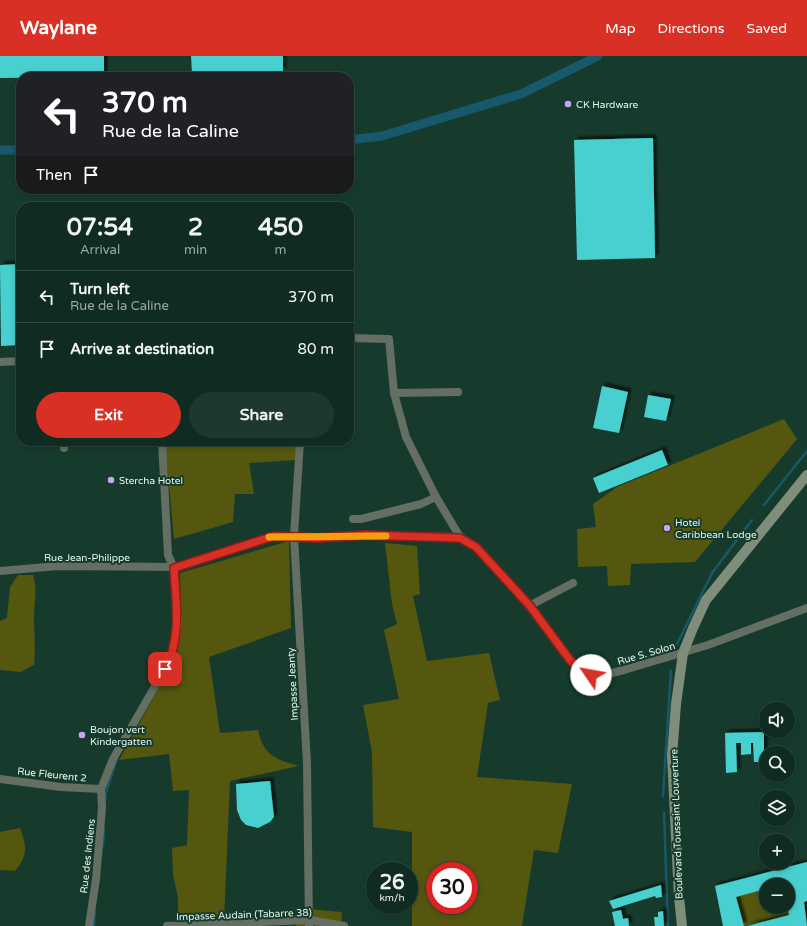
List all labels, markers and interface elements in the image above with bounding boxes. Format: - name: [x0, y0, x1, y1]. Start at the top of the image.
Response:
- text: Waylane: [20, 17, 97, 39]
- text: Map: [605, 20, 636, 37]
- text: Directions: [658, 20, 725, 37]
- text: Saved: [747, 20, 787, 37]
- text: 370 m: [102, 86, 188, 120]
- icon: left: [36, 88, 88, 140]
- marker: CK Hardware: [563, 99, 573, 109]
- place label: CK Hardware: [576, 99, 639, 111]
- text: Rue de la Caline: [102, 120, 239, 142]
- icon: arrive: [80, 164, 102, 186]
- text: Then: [36, 166, 72, 184]
- text: 07:54: [67, 213, 133, 242]
- text: 2: [188, 213, 203, 242]
- text: 450: [258, 213, 303, 242]
- text: Arrival: [80, 242, 120, 258]
- text: min: [184, 242, 207, 258]
- text: m: [275, 242, 287, 258]
- text: Turn left: [70, 280, 130, 298]
- icon: left: [36, 286, 58, 308]
- text: 370 m: [288, 288, 334, 306]
- text: Rue de la Caline: [70, 298, 169, 314]
- icon: arrive: [36, 338, 58, 360]
- text: Arrive at destination: [70, 340, 214, 358]
- text: 80 m: [297, 340, 334, 358]
- button: Exit: [36, 392, 181, 438]
- button: Share: [189, 392, 334, 438]
- marker: Stercha Hotel: [106, 475, 116, 485]
- place label: Stercha Hotel: [119, 475, 183, 487]
- place label: Hotel Caribbean Lodge: [675, 517, 757, 541]
- marker: Hotel Caribbean Lodge: [662, 523, 672, 533]
- street label: Rue Jean-Philippe: [44, 552, 130, 564]
- street label: Rue S. Solon: [616, 640, 677, 668]
- street label: Impasse Jeanty: [285, 647, 301, 721]
- pin: [148, 652, 182, 686]
- position arrow: [570, 654, 612, 696]
- icon: arrive: [154, 658, 176, 680]
- map controls: [759, 702, 795, 914]
- button: sound: [759, 702, 795, 738]
- place label: Boujon vert Kindergatten: [90, 724, 152, 748]
- marker: Boujon vert Kindergatten: [77, 730, 87, 740]
- button: search: [759, 746, 795, 782]
- street label: Boulevard Toussaint Louverture: [668, 748, 686, 899]
- street label: Rue Fleurent 2: [17, 765, 87, 785]
- button: layers: [759, 790, 795, 826]
- street label: Rue des Indiens: [78, 818, 98, 894]
- button: +: [759, 834, 795, 870]
- speed limit sign: 30: [426, 862, 478, 914]
- text: 26: [379, 871, 405, 895]
- button: −: [759, 878, 795, 914]
- text: km/h: [379, 892, 405, 904]
- street label: Impasse Audain (Tabarre 38): [176, 907, 312, 923]

